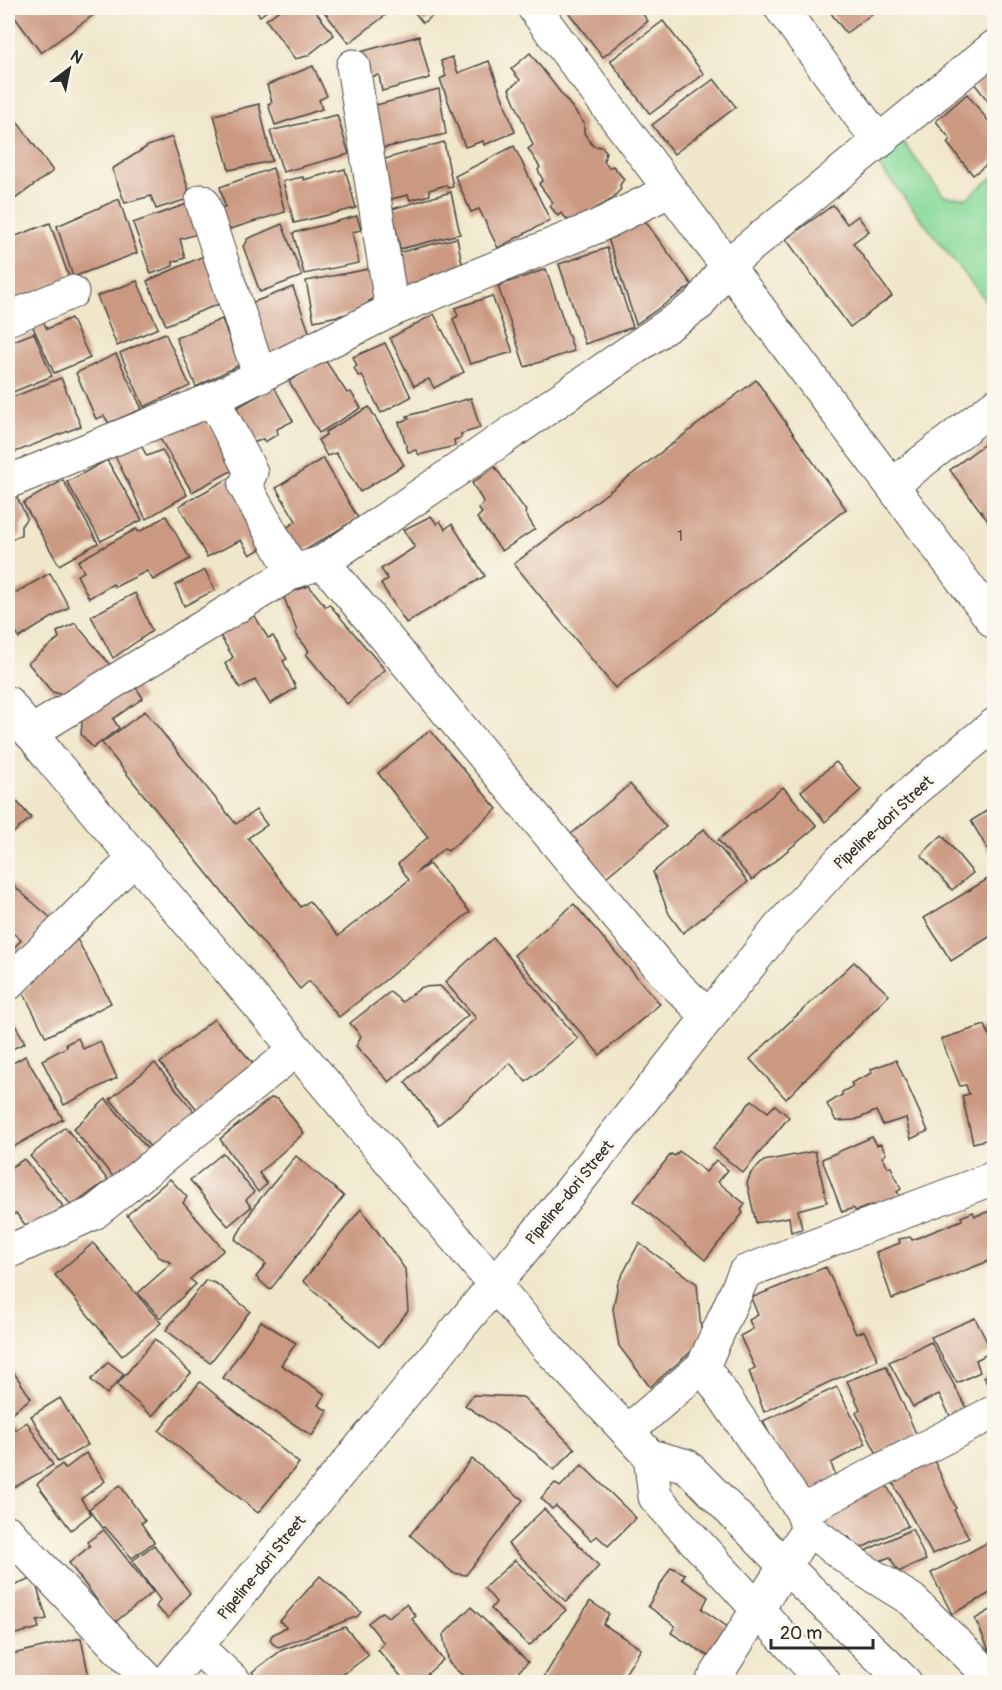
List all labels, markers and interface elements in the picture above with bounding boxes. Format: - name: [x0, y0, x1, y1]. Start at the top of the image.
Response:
- north arrow: [39, 39, 99, 99]
- text: N: [67, 46, 86, 69]
- house number: 1: [677, 528, 683, 545]
- street label: Pipeline-dori Street: [830, 771, 938, 874]
- street label: Pipeline-dori Street: [521, 1136, 618, 1249]
- street label: Pipeline-dori Street: [213, 1511, 310, 1624]
- scale bar: [771, 1612, 873, 1650]
- text: 20 m: [780, 1622, 822, 1645]

